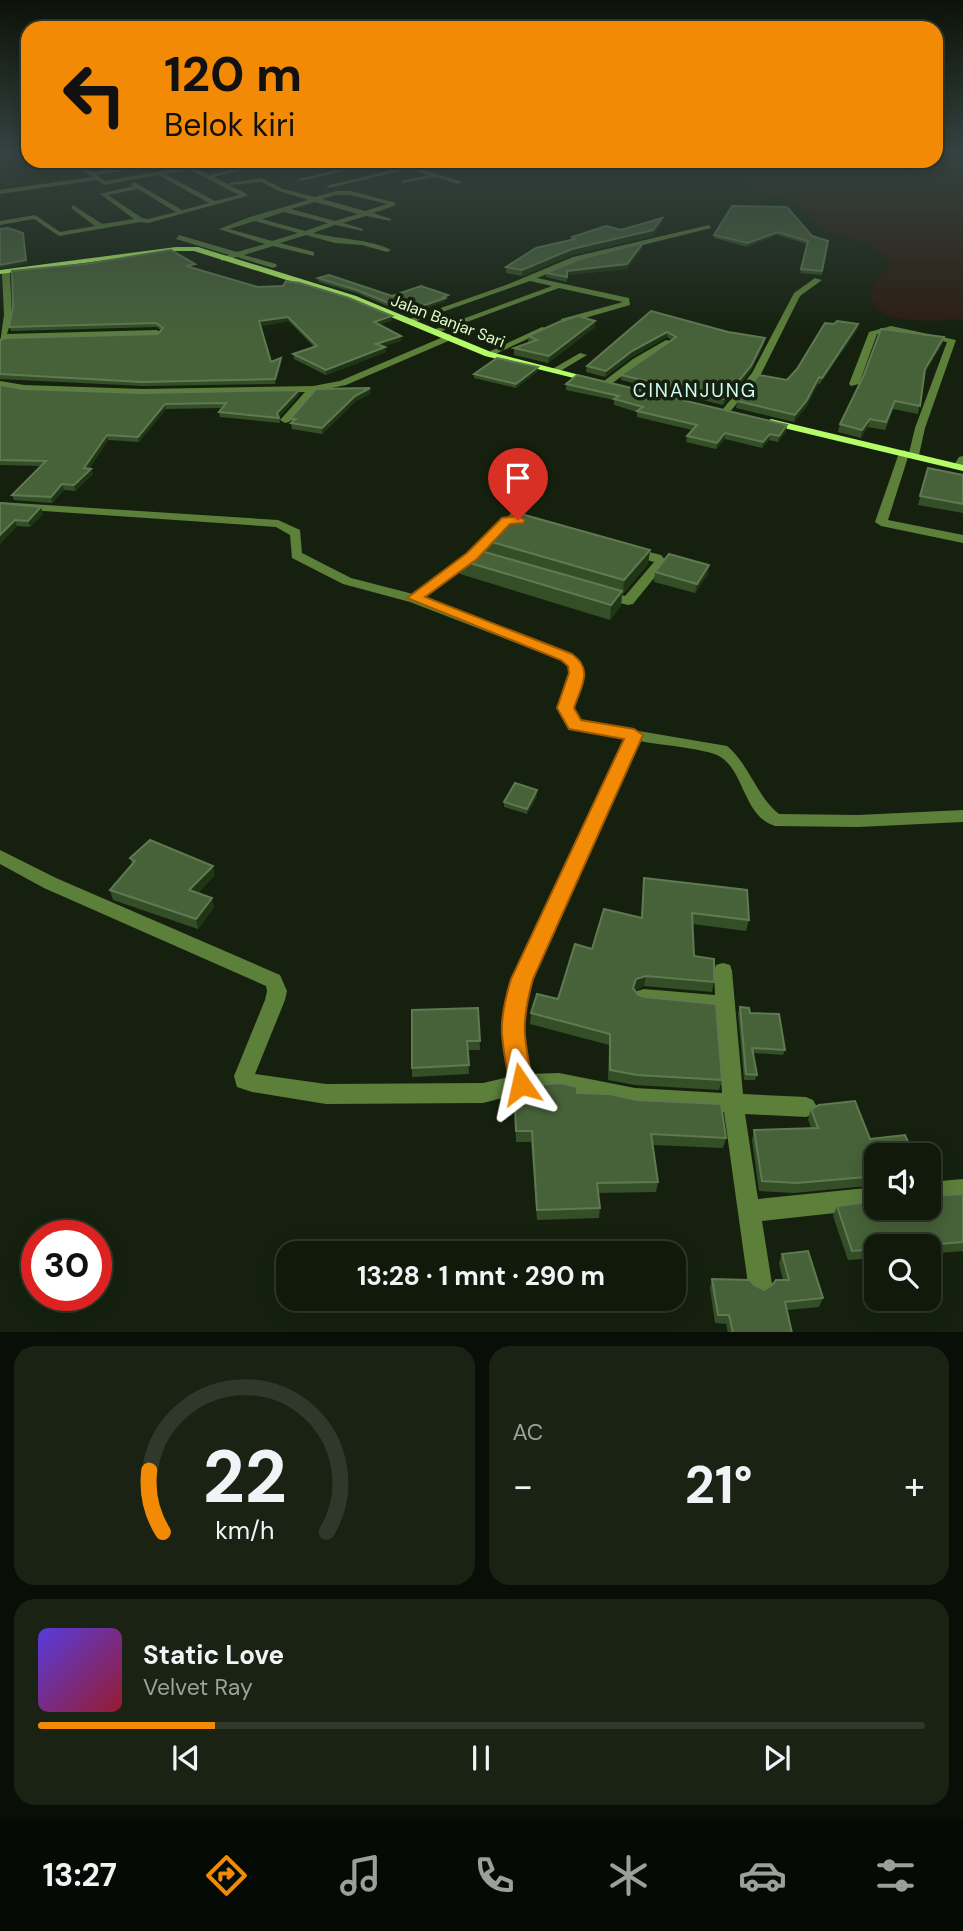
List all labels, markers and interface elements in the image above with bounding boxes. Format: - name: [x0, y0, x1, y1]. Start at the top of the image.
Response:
- text: 120 m: [164, 42, 302, 106]
- icon: left: [49, 49, 140, 140]
- text: Belok kiri: [164, 104, 296, 146]
- street label: Jalan Banjar Sari: [388, 290, 508, 352]
- district label: CINANJUNG: [633, 378, 757, 403]
- pin: [488, 448, 548, 520]
- icon: arrive: [499, 459, 537, 497]
- position arrow: [484, 1047, 558, 1121]
- map controls: [864, 1143, 941, 1311]
- button: sound: [864, 1143, 941, 1220]
- speed limit sign: 30: [21, 1220, 112, 1311]
- button: search: [864, 1234, 941, 1311]
- text: 13:28 · 1 mnt · 290 m: [357, 1259, 605, 1293]
- text: AC: [513, 1417, 543, 1447]
- text: 22: [202, 1430, 286, 1525]
- text: 21°: [685, 1451, 753, 1519]
- text: −: [513, 1461, 533, 1511]
- text: +: [904, 1461, 925, 1511]
- text: km/h: [215, 1513, 274, 1546]
- text: Static Love: [143, 1638, 284, 1672]
- text: Velvet Ray: [143, 1672, 253, 1702]
- icon: previous: [167, 1739, 205, 1777]
- icon: pause: [462, 1739, 500, 1777]
- icon: next: [758, 1739, 796, 1777]
- icon: directions: [202, 1851, 251, 1900]
- icon: music: [336, 1851, 385, 1900]
- icon: phone: [470, 1851, 519, 1900]
- icon: climate: [604, 1851, 653, 1900]
- icon: car: [738, 1851, 787, 1900]
- icon: filters: [871, 1851, 920, 1900]
- text: 13:27: [42, 1854, 117, 1896]

